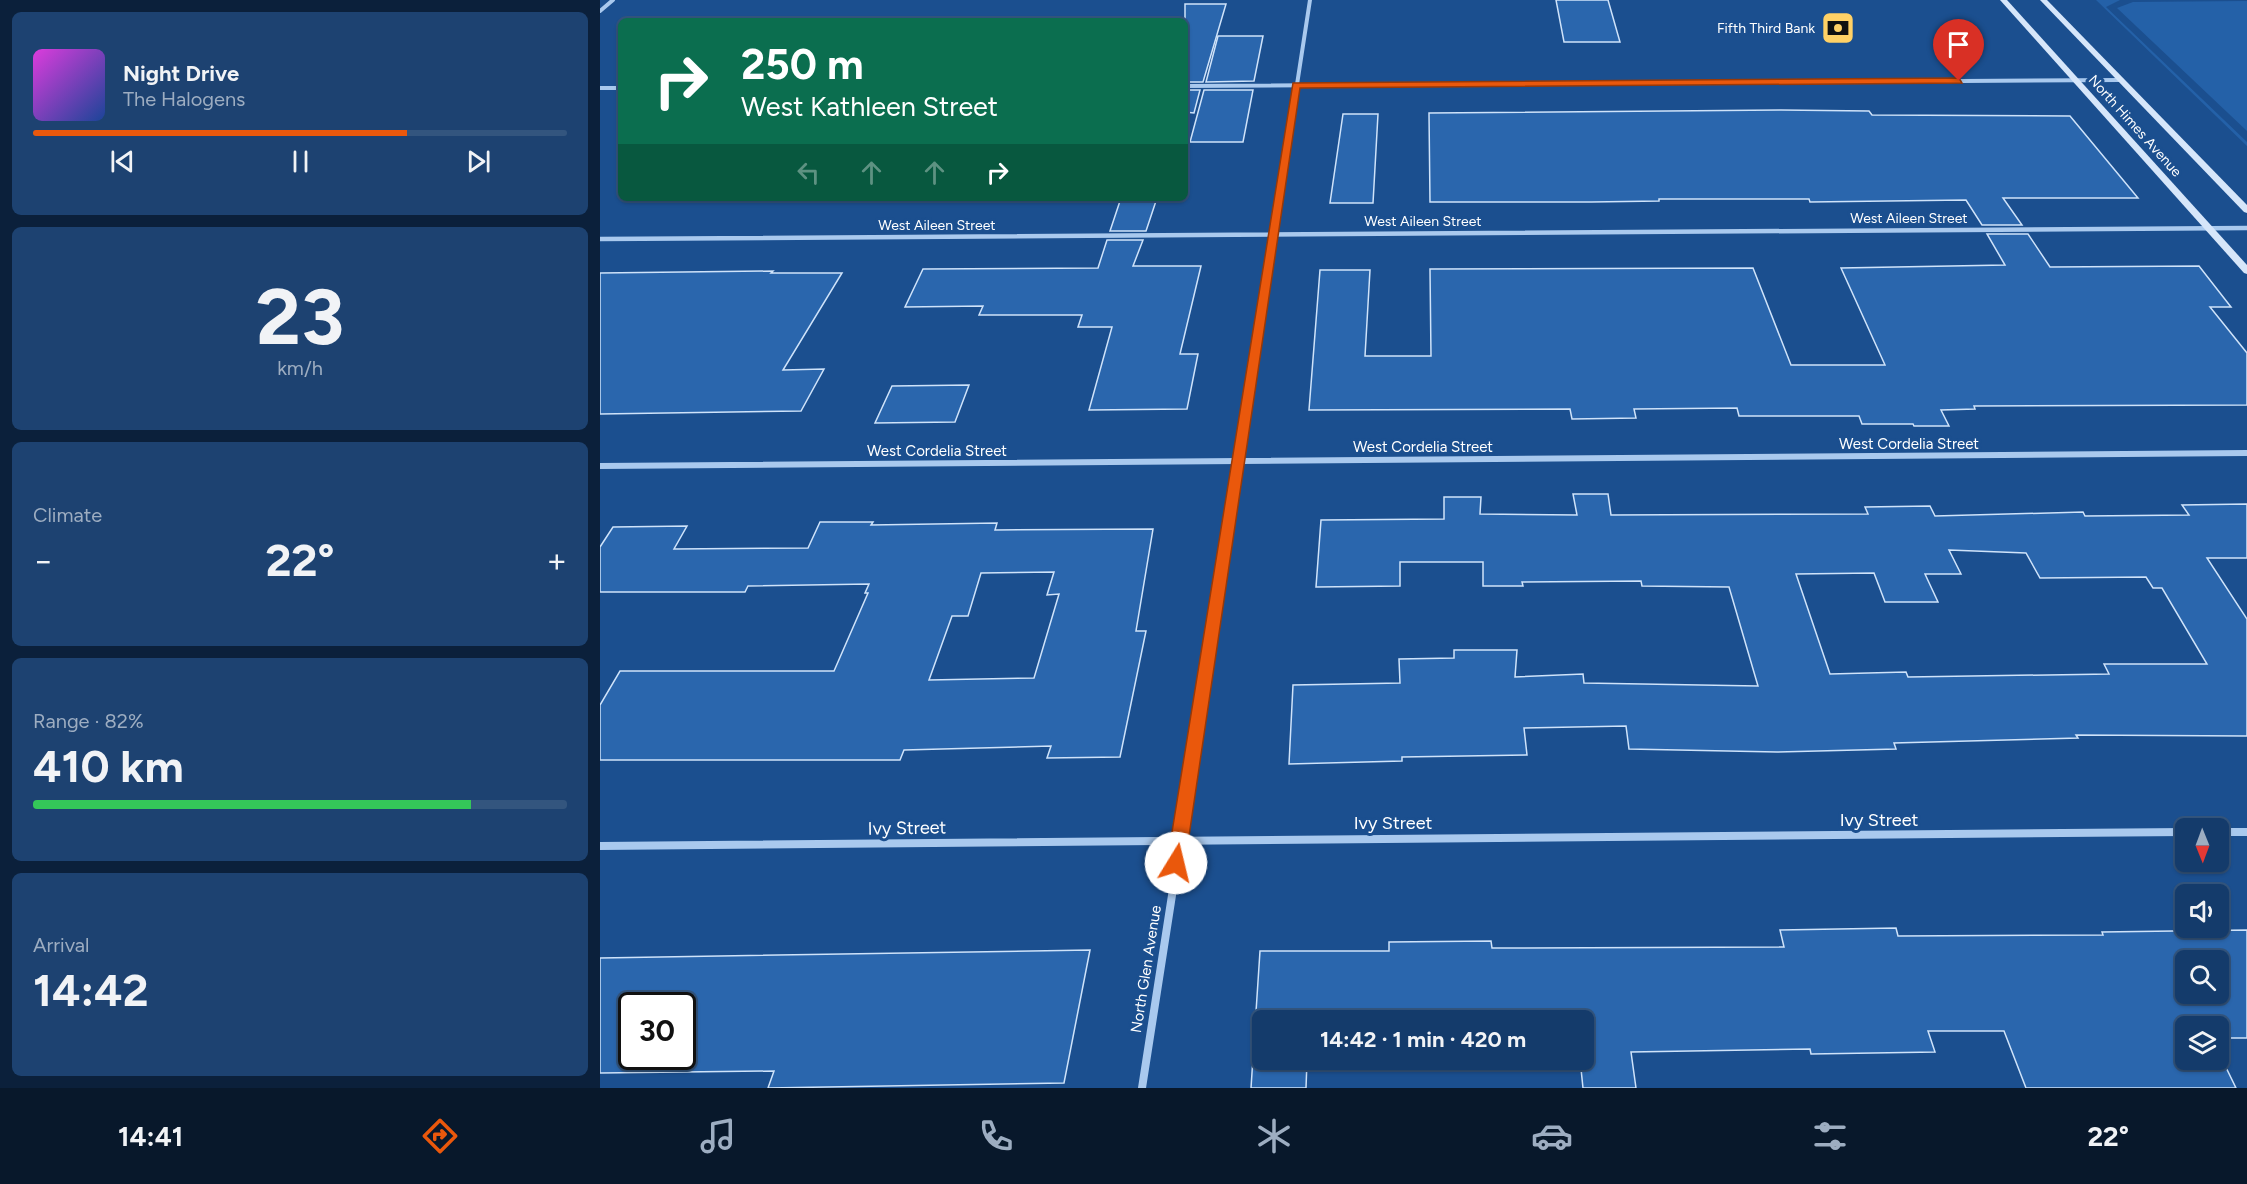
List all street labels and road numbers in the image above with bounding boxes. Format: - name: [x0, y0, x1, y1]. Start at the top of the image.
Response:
- street label: North Himes Avenue: [2085, 72, 2185, 181]
- street label: West Aileen Street: [1850, 210, 1968, 227]
- street label: West Aileen Street: [1364, 213, 1482, 230]
- street label: West Aileen Street: [878, 217, 996, 234]
- street label: West Cordelia Street: [1839, 435, 1979, 453]
- street label: West Cordelia Street: [1353, 438, 1493, 456]
- street label: West Cordelia Street: [867, 442, 1007, 460]
- street label: Ivy Street: [1840, 809, 1918, 831]
- street label: Ivy Street: [1354, 812, 1432, 834]
- street label: Ivy Street: [868, 816, 947, 840]
- street label: North Glen Avenue: [1127, 904, 1165, 1034]

